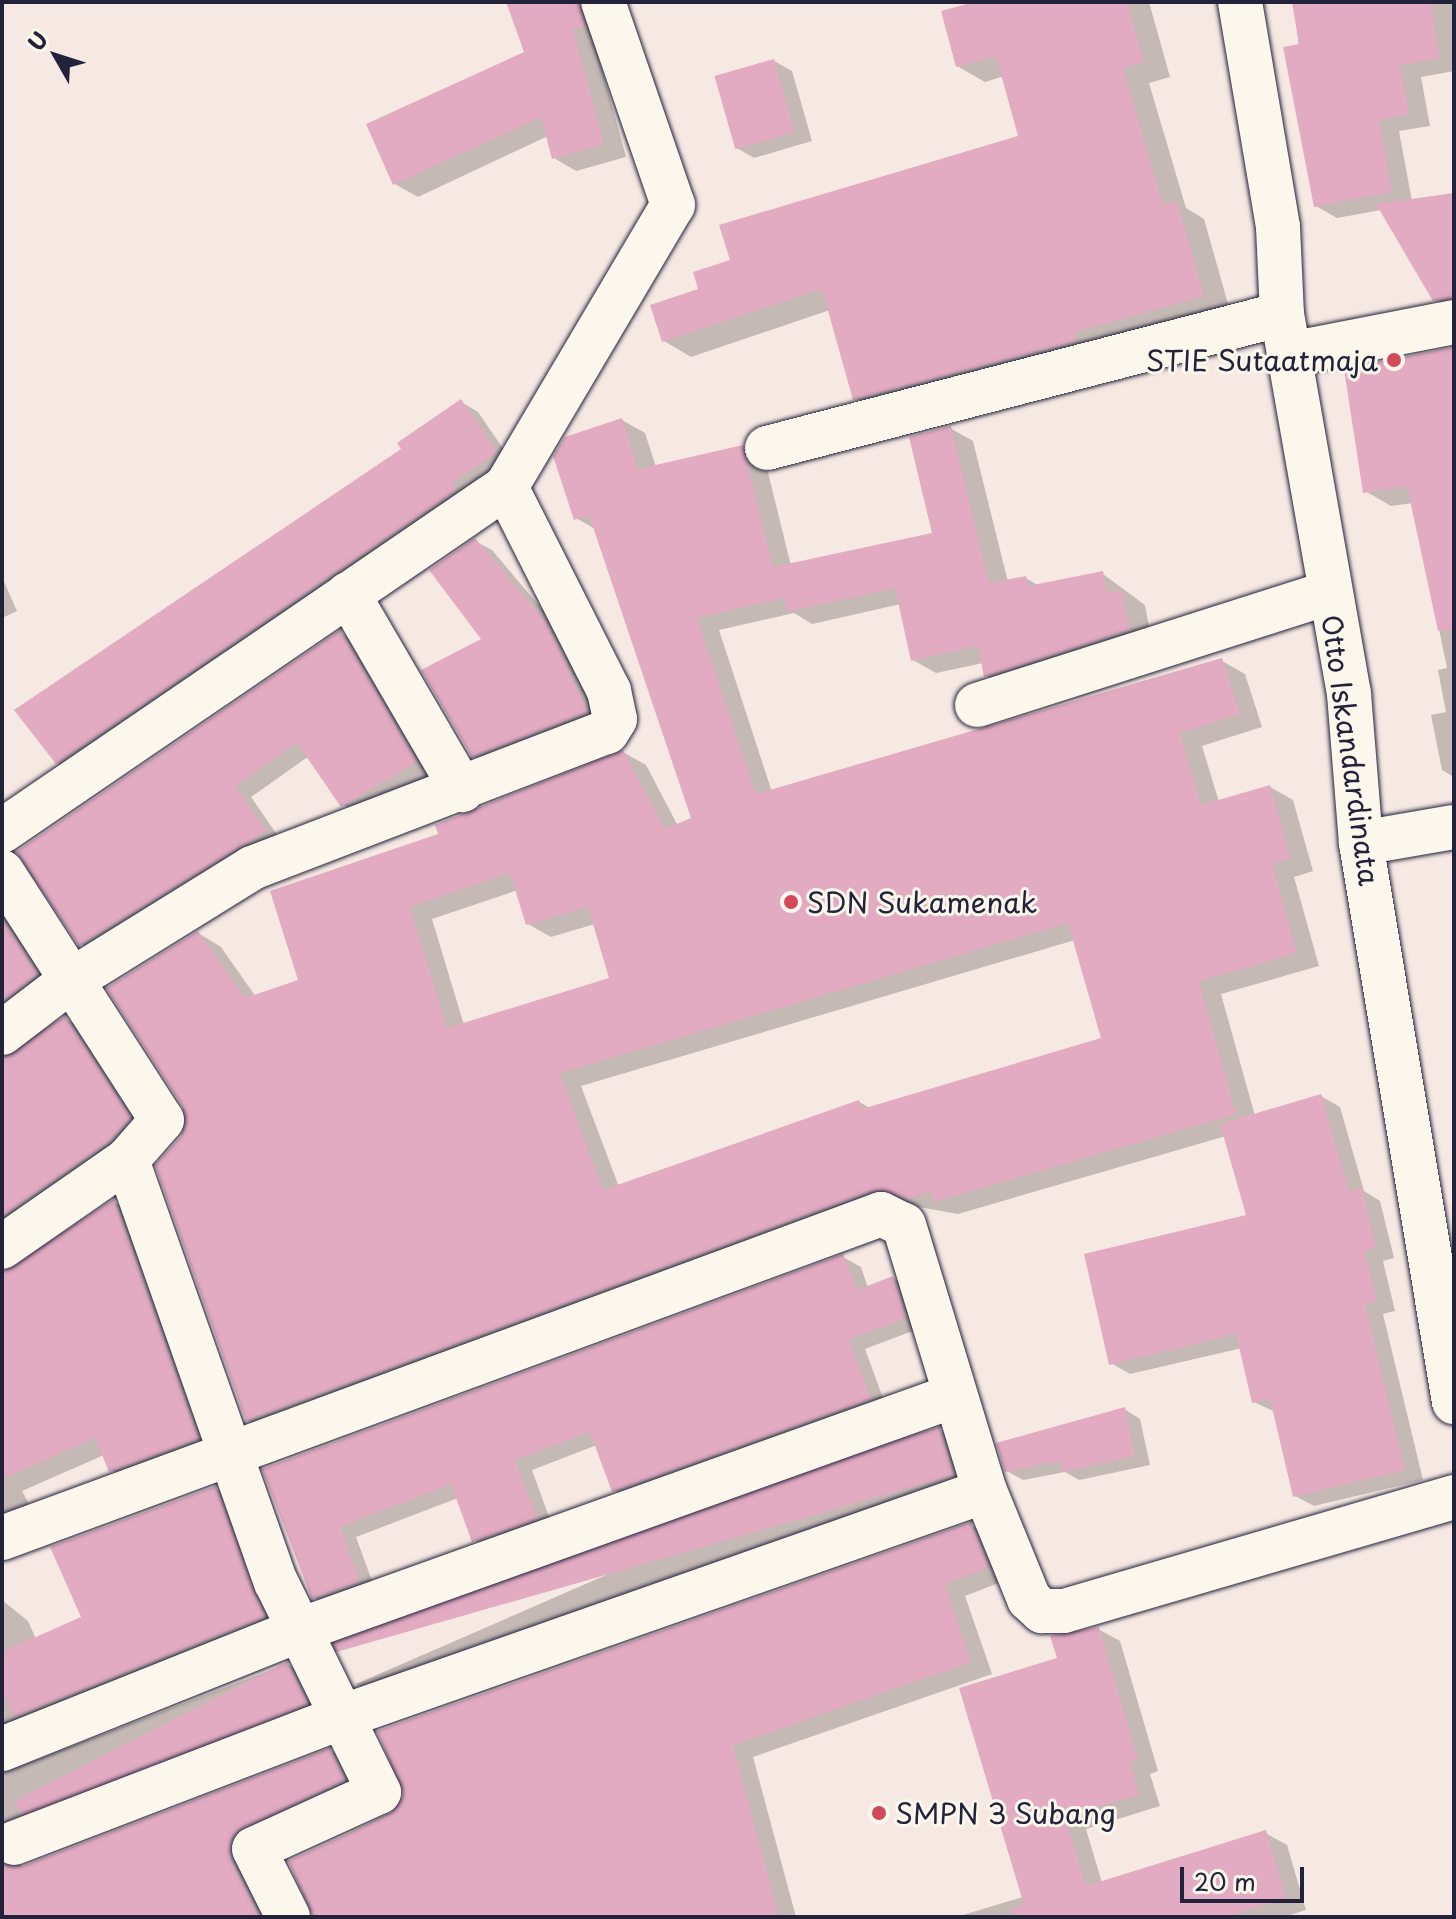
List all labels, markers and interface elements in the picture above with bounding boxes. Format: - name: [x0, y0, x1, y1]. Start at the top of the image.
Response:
- north arrow: [16, 16, 96, 96]
- text: U: [19, 24, 55, 57]
- place label: STIE Sutaatmaja: [1144, 343, 1378, 377]
- marker: STIE Sutaatmaja: [1385, 351, 1403, 369]
- street label: Otto Iskandardinata: [1315, 612, 1387, 888]
- place label: SDN Sukamenak: [807, 885, 1040, 919]
- marker: SDN Sukamenak: [782, 893, 800, 911]
- place label: SMPN 3 Subang: [895, 1796, 1115, 1830]
- marker: SMPN 3 Subang: [870, 1804, 888, 1822]
- scale bar: [1184, 1851, 1308, 1901]
- text: 20 m: [1194, 1863, 1256, 1899]

